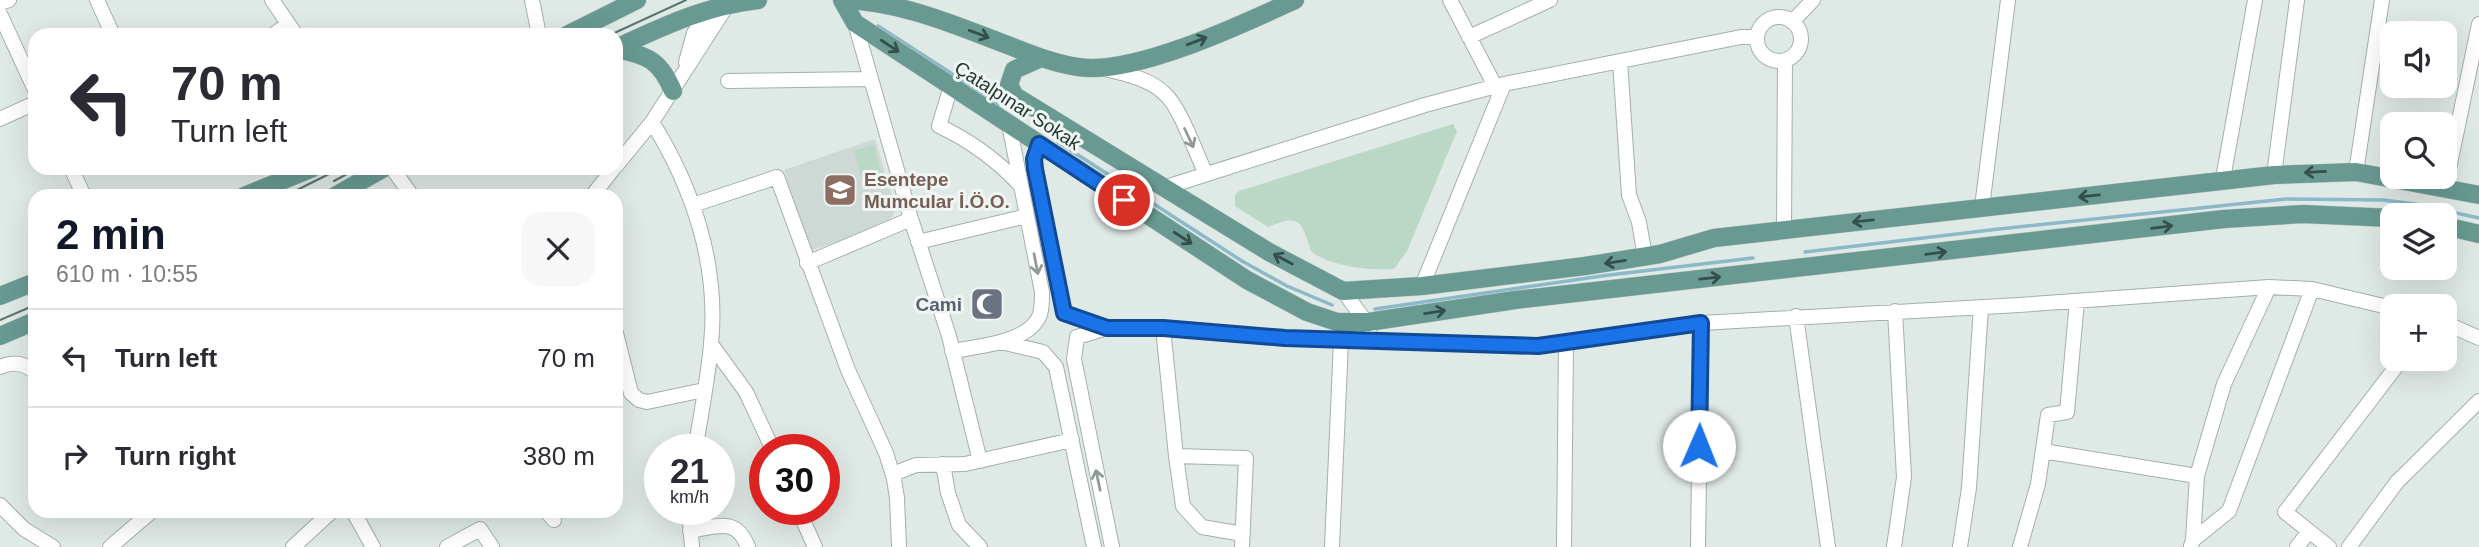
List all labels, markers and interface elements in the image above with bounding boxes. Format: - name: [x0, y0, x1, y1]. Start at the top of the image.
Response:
- map controls: [2380, 21, 2457, 371]
- button: sound: [2380, 21, 2457, 98]
- one-way arrow: [968, 29, 990, 41]
- one-way arrow: [1185, 34, 1207, 47]
- one-way arrow: [880, 39, 899, 53]
- icon: left: [56, 56, 147, 147]
- text: 70 m: [171, 56, 283, 110]
- street label: Çatalpınar Sokak: [951, 57, 1085, 154]
- button: search: [2380, 112, 2457, 189]
- text: Turn left: [171, 113, 287, 149]
- one-way arrow: [1183, 127, 1196, 148]
- one-way arrow: [2304, 166, 2327, 179]
- place label: Esentepe Mumcular İ.Ö.O.: [864, 169, 1010, 212]
- pin: [1094, 170, 1154, 230]
- school or university icon: Esentepe Mumcular İ.Ö.O.: [821, 171, 859, 209]
- icon: arrive: [1105, 181, 1143, 219]
- one-way arrow: [2078, 190, 2101, 203]
- button: layers: [2380, 203, 2457, 280]
- text: 2 min: [56, 211, 166, 258]
- button: close: [521, 212, 595, 286]
- one-way arrow: [1852, 214, 1874, 227]
- one-way arrow: [2150, 221, 2172, 234]
- one-way arrow: [1172, 231, 1192, 245]
- one-way arrow: [1924, 247, 1947, 260]
- one-way arrow: [1030, 252, 1044, 275]
- one-way arrow: [1273, 252, 1293, 266]
- one-way arrow: [1604, 256, 1627, 269]
- text: 610 m · 10:55: [56, 261, 198, 287]
- one-way arrow: [1698, 271, 1720, 284]
- mosque icon: Cami: [968, 285, 1006, 323]
- place label: Cami: [916, 294, 962, 315]
- button: +: [2380, 294, 2457, 371]
- one-way arrow: [1423, 305, 1446, 318]
- icon: left: [56, 339, 94, 377]
- text: Turn left: [115, 343, 217, 373]
- text: 70 m: [537, 343, 595, 373]
- position arrow: [1662, 409, 1736, 483]
- speed limit sign: 30: [749, 434, 840, 525]
- icon: right: [56, 437, 94, 475]
- text: Turn right: [115, 441, 236, 471]
- text: 380 m: [523, 441, 595, 471]
- text: 21: [670, 451, 709, 490]
- one-way arrow: [1091, 469, 1104, 492]
- text: km/h: [670, 487, 709, 507]

